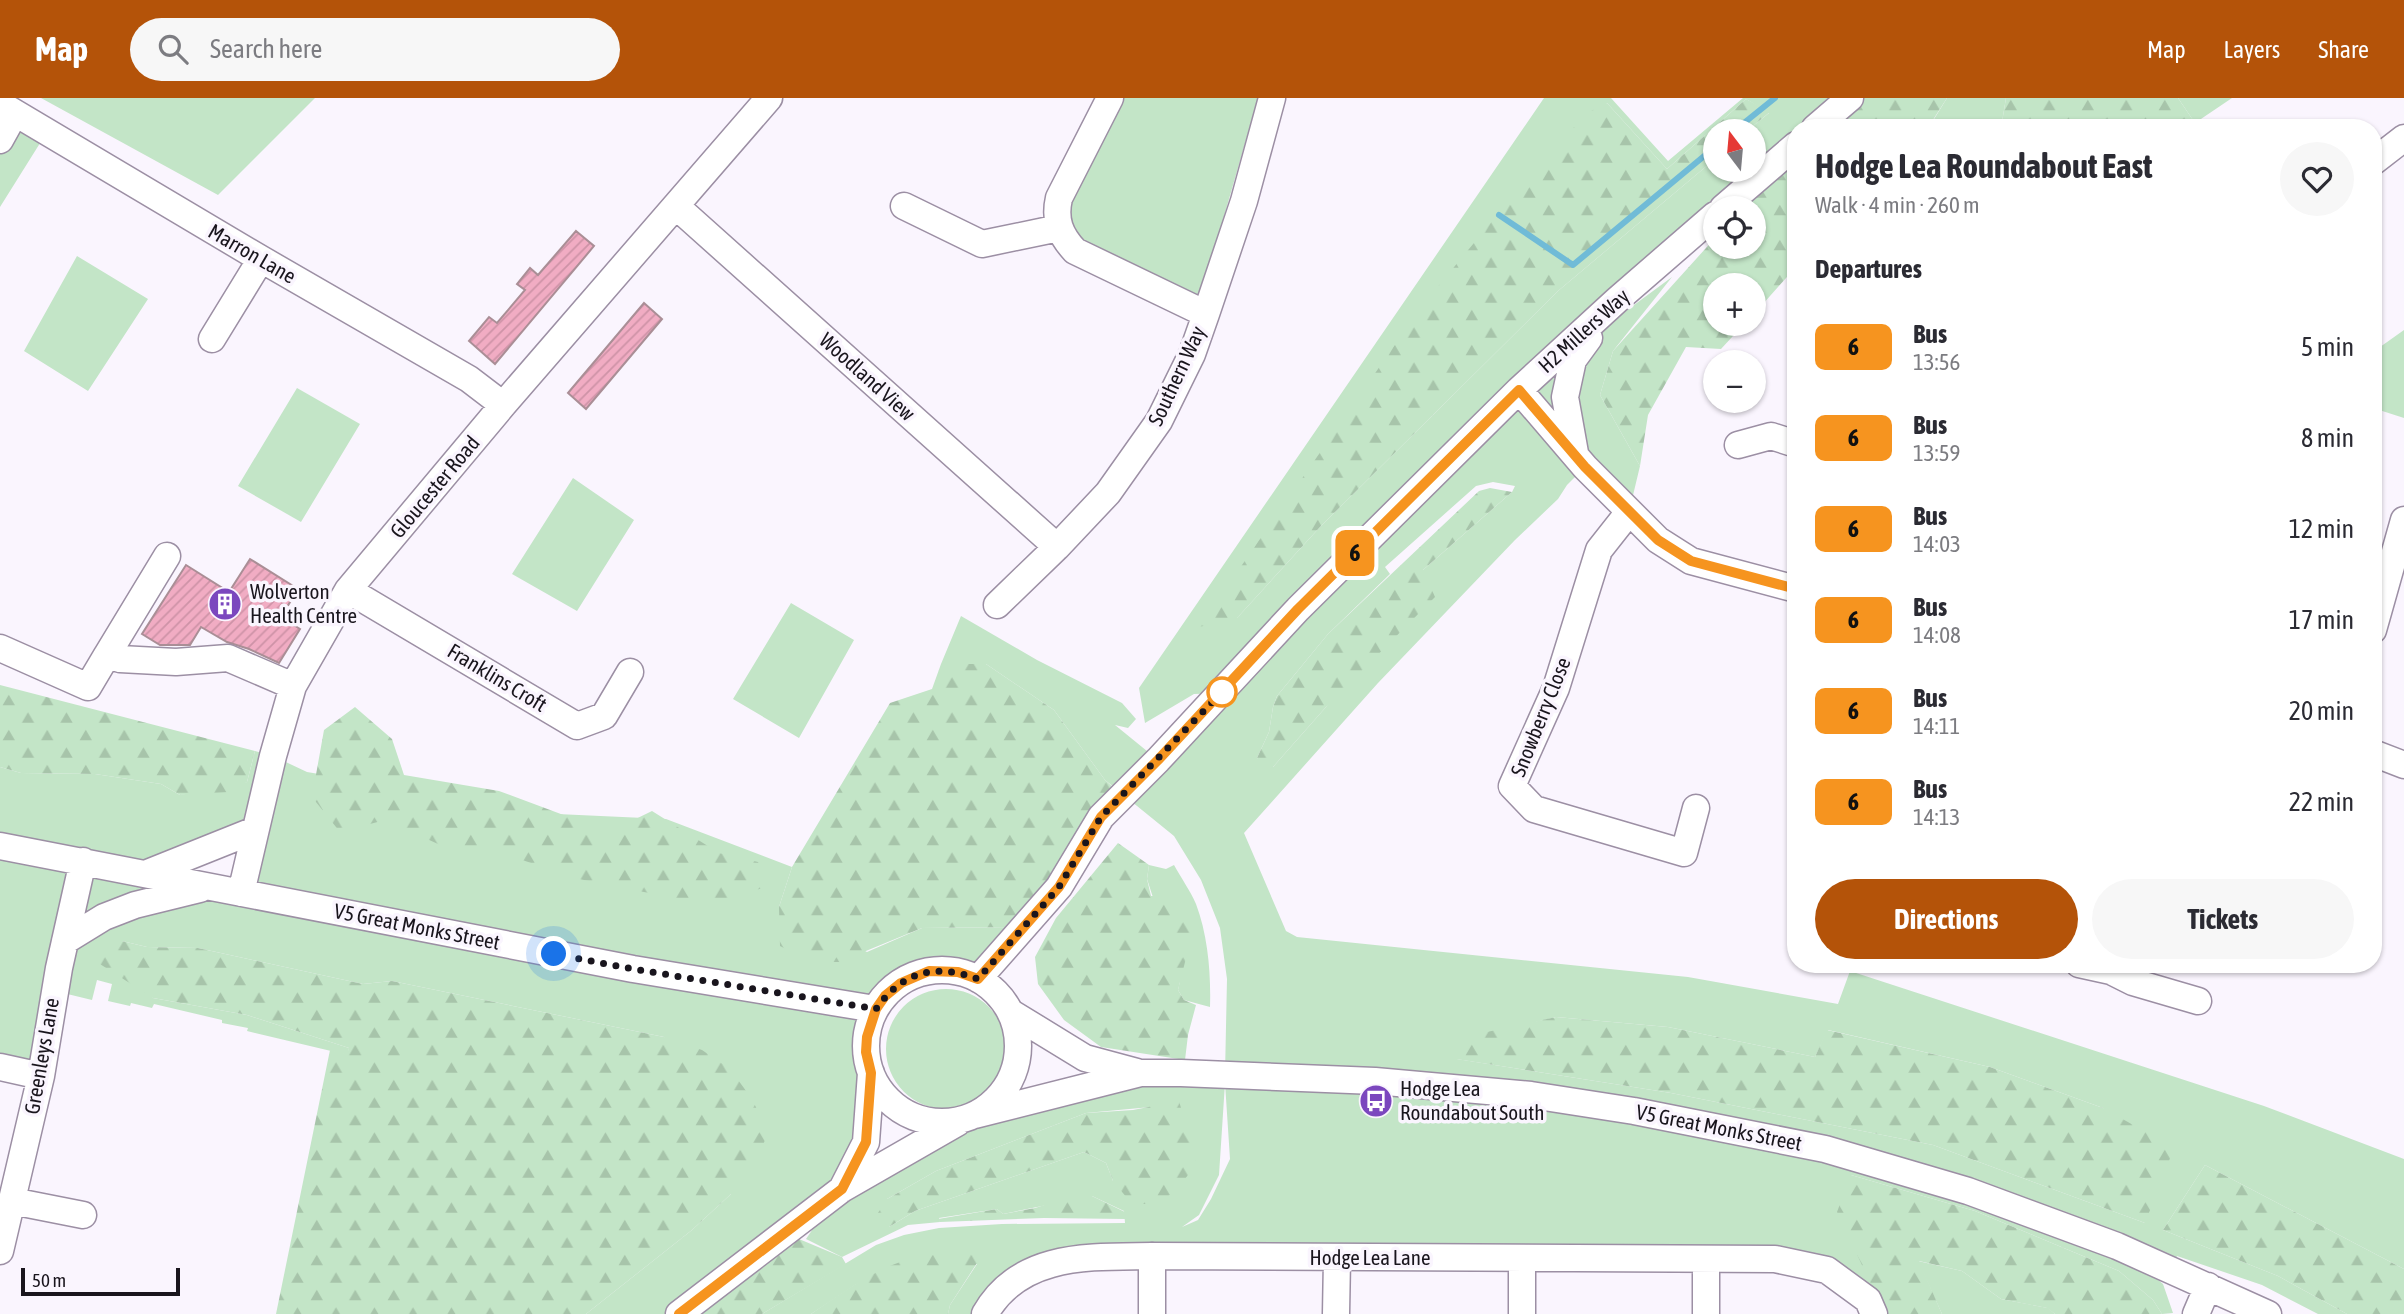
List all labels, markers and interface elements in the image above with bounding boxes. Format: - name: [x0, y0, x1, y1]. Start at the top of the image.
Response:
- search box: [130, 18, 620, 81]
- text: Map: [35, 30, 88, 68]
- icon: search: [154, 30, 192, 68]
- text: Search here: [210, 34, 322, 64]
- text: Map: [2147, 36, 2186, 63]
- text: Layers: [2224, 36, 2280, 63]
- text: Share: [2318, 36, 2369, 63]
- north arrow: [1703, 119, 1766, 182]
- map controls: [1703, 119, 1766, 413]
- button: heart: [2280, 142, 2354, 216]
- text: Hodge Lea Roundabout East: [1815, 147, 2153, 185]
- text: Walk · 4 min · 260 m: [1815, 192, 1979, 218]
- button: locate: [1703, 196, 1766, 259]
- street label: Marron Lane: [205, 219, 300, 288]
- text: Departures: [1815, 254, 1922, 284]
- button: +: [1703, 273, 1766, 336]
- street label: H2 Millers Way: [1533, 283, 1634, 377]
- text: Bus: [1913, 319, 1947, 349]
- street label: Southern Way: [1143, 322, 1210, 429]
- street label: Woodland View: [815, 327, 920, 426]
- text: 5 min: [2301, 332, 2354, 362]
- text: 6: [1848, 333, 1859, 360]
- text: 13:56: [1913, 349, 1960, 375]
- button: −: [1703, 350, 1766, 413]
- text: Bus: [1913, 410, 1947, 440]
- text: 8 min: [2301, 423, 2354, 453]
- text: 6: [1848, 424, 1859, 451]
- street label: Gloucester Road: [385, 430, 484, 542]
- text: 13:59: [1913, 440, 1960, 466]
- text: Bus: [1913, 501, 1947, 531]
- text: 12 min: [2289, 514, 2354, 544]
- text: 6: [1848, 515, 1859, 542]
- line badge: 6: [1332, 530, 1378, 576]
- text: 14:03: [1913, 531, 1961, 557]
- text: 6: [1349, 539, 1361, 566]
- place label: Wolverton Health Centre: [250, 579, 357, 627]
- building icon: Wolverton Health Centre: [206, 585, 244, 623]
- text: Bus: [1913, 592, 1947, 622]
- text: 17 min: [2289, 605, 2354, 635]
- text: 6: [1848, 606, 1859, 633]
- text: 14:08: [1913, 622, 1961, 648]
- street label: Franklins Croft: [444, 638, 551, 716]
- street label: Snowberry Close: [1505, 654, 1575, 780]
- unlabelled marker: [1207, 677, 1237, 707]
- text: Bus: [1913, 683, 1947, 713]
- text: 20 min: [2289, 696, 2354, 726]
- text: 6: [1848, 697, 1859, 724]
- text: 14:11: [1913, 713, 1960, 739]
- text: Bus: [1913, 774, 1947, 804]
- text: 22 min: [2289, 787, 2354, 817]
- text: 6: [1848, 788, 1859, 815]
- text: 14:13: [1913, 804, 1960, 830]
- button: Directions: [1815, 879, 2078, 959]
- button: Tickets: [2092, 879, 2354, 959]
- street label: V5 Great Monks Street: [332, 898, 502, 954]
- your location: [536, 936, 571, 971]
- street label: Greenleys Lane: [19, 996, 63, 1116]
- place label: Hodge Lea Roundabout South: [1400, 1076, 1544, 1124]
- bus stop icon: Hodge Lea Roundabout South: [1357, 1082, 1395, 1120]
- street label: V5 Great Monks Street: [1634, 1099, 1804, 1155]
- street label: Hodge Lea Lane: [1310, 1245, 1430, 1269]
- scale bar: [21, 1265, 180, 1297]
- text: 50 m: [32, 1269, 66, 1291]

